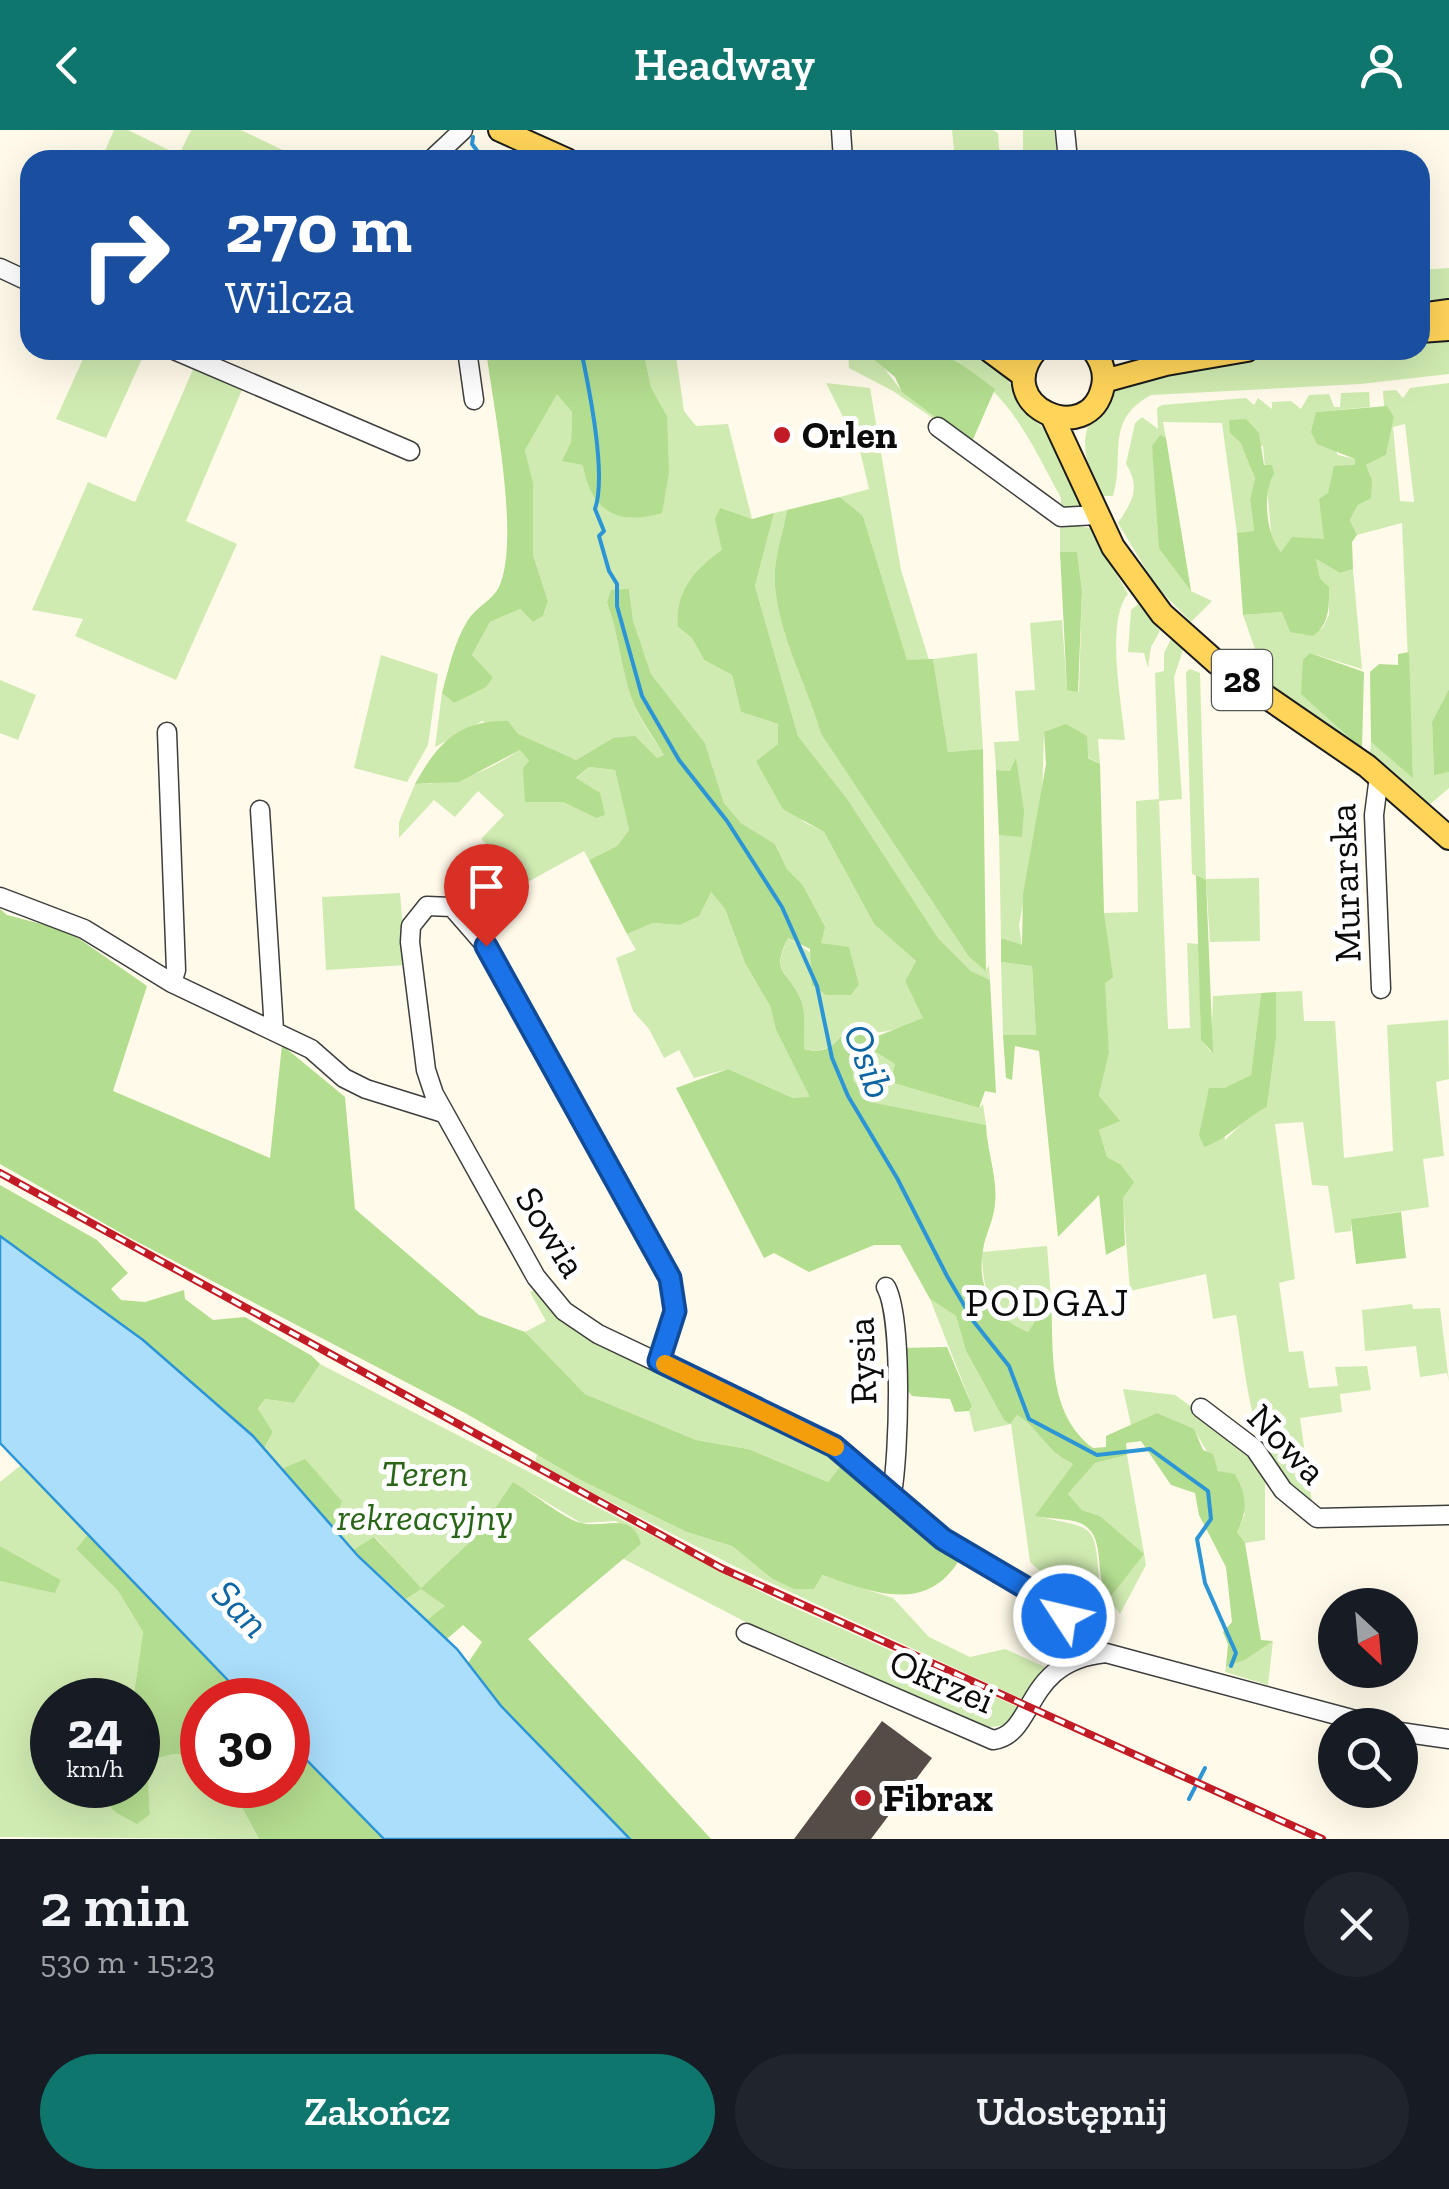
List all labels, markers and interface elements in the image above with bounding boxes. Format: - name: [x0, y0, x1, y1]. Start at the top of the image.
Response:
- icon: back: [40, 38, 95, 93]
- text: Headway: [634, 38, 815, 92]
- icon: person: [1354, 38, 1409, 93]
- text: 270 m: [225, 186, 412, 270]
- icon: right: [60, 190, 190, 320]
- text: Wilcza: [225, 271, 354, 325]
- place label: Orlen: [802, 412, 898, 458]
- marker: Orlen: [771, 424, 793, 446]
- road number: 28: [1212, 650, 1272, 710]
- street label: Murarska: [1319, 803, 1371, 963]
- pin: [444, 844, 529, 947]
- icon: arrive: [459, 859, 514, 914]
- water label: Osib: [834, 1017, 904, 1105]
- street label: Sowia: [506, 1178, 596, 1286]
- district label: PODGAJ: [965, 1278, 1131, 1326]
- street label: Rysia: [837, 1316, 887, 1406]
- street label: Nowa: [1238, 1394, 1336, 1494]
- park label: Teren rekreacyjny: [336, 1450, 513, 1540]
- position arrow: [1012, 1564, 1116, 1668]
- water label: San: [202, 1569, 280, 1647]
- north arrow: [1318, 1588, 1418, 1688]
- map controls: [1318, 1588, 1418, 1808]
- street label: Okrzei: [883, 1639, 1001, 1723]
- speed limit sign: 30: [180, 1678, 310, 1808]
- text: 24: [67, 1701, 123, 1761]
- button: search: [1318, 1708, 1418, 1808]
- text: km/h: [66, 1753, 124, 1783]
- place label: Fibrax: [883, 1775, 993, 1821]
- marker: Fibrax: [852, 1787, 874, 1809]
- text: 2 min: [40, 1869, 189, 1941]
- button: close: [1304, 1872, 1409, 1977]
- text: 530 m · 15:23: [40, 1943, 215, 1981]
- button: Zakończ: [40, 2054, 715, 2169]
- button: Udostępnij: [735, 2054, 1409, 2169]

